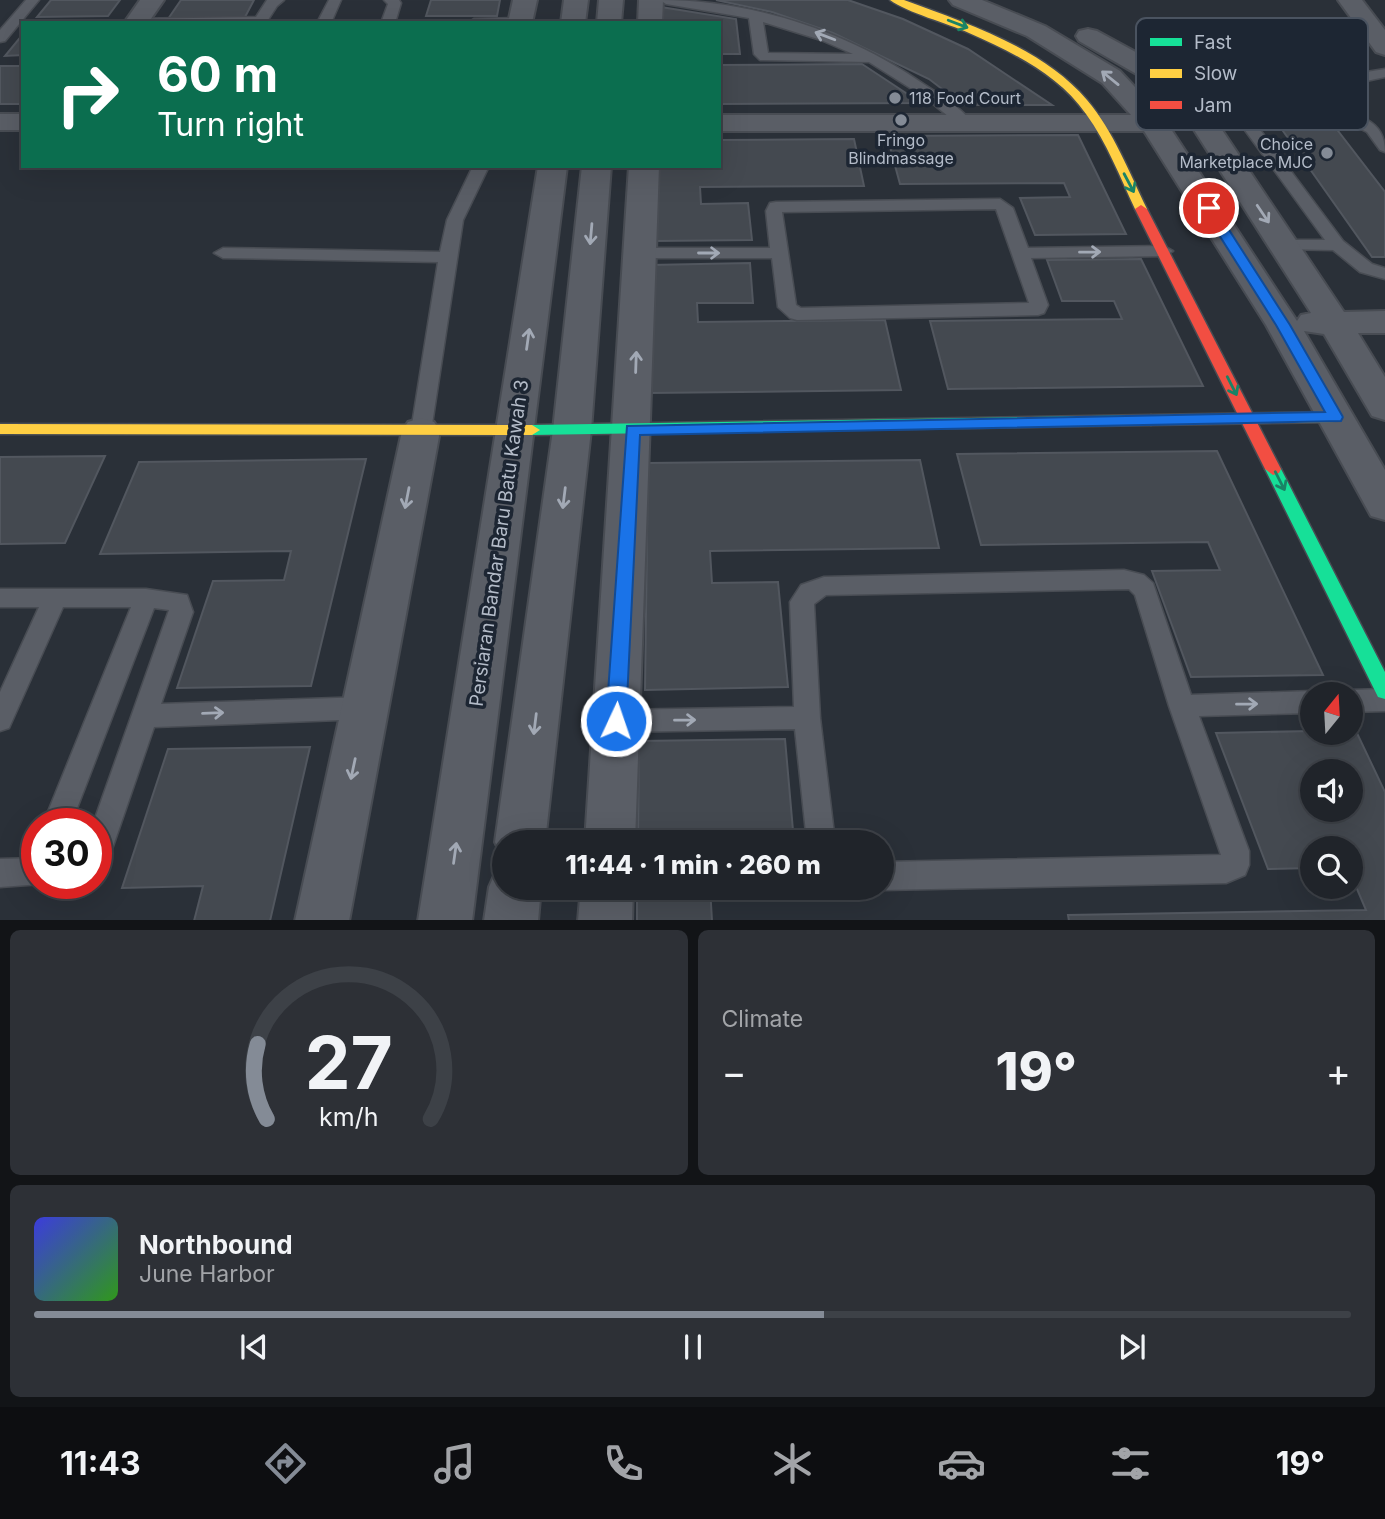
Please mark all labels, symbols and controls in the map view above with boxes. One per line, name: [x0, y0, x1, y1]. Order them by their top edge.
legend: [1136, 18, 1368, 130]
one-way arrow: [947, 19, 969, 32]
one-way arrow: [814, 28, 836, 41]
text: Fast: [1194, 31, 1232, 54]
text: 60 m: [157, 45, 278, 104]
icon: right: [42, 49, 133, 140]
text: Slow: [1194, 62, 1237, 85]
one-way arrow: [1101, 71, 1119, 86]
place label: 118 Food Court: [909, 88, 1021, 108]
marker: 118 Food Court: [887, 90, 903, 106]
text: Jam: [1194, 94, 1232, 117]
text: Turn right: [157, 105, 304, 144]
marker: Fringo Blindmassage: [893, 112, 909, 128]
place label: Fringo Blindmassage: [848, 130, 954, 168]
place label: Choice Marketplace MJC: [1179, 134, 1313, 172]
marker: Choice Marketplace MJC: [1319, 145, 1335, 161]
one-way arrow: [1122, 172, 1136, 193]
pin: [1179, 178, 1239, 238]
icon: arrive: [1190, 189, 1228, 227]
one-way arrow: [1256, 204, 1270, 223]
one-way arrow: [584, 222, 597, 245]
one-way arrow: [1078, 245, 1101, 259]
one-way arrow: [697, 246, 720, 260]
one-way arrow: [522, 328, 535, 351]
one-way arrow: [629, 351, 642, 374]
one-way arrow: [1226, 375, 1240, 396]
street label: Persiaran Bandar Baru Batu Kawah 3: [465, 378, 533, 708]
one-way arrow: [1273, 470, 1287, 491]
one-way arrow: [400, 486, 414, 509]
one-way arrow: [557, 486, 570, 509]
north arrow: [1300, 682, 1363, 746]
map controls: [1300, 682, 1363, 899]
position arrow: [579, 684, 653, 758]
one-way arrow: [1235, 697, 1258, 711]
one-way arrow: [202, 707, 225, 720]
one-way arrow: [529, 712, 542, 735]
one-way arrow: [673, 713, 696, 727]
one-way arrow: [346, 757, 360, 780]
button: sound: [1300, 759, 1363, 822]
speed limit sign: 30: [21, 808, 112, 899]
button: search: [1300, 836, 1363, 899]
one-way arrow: [449, 842, 462, 865]
text: 11:44 · 1 min · 260 m: [565, 849, 821, 880]
text: Climate: [722, 1005, 803, 1033]
text: 27: [305, 1018, 393, 1107]
text: 19°: [996, 1040, 1077, 1103]
text: −: [722, 1049, 747, 1095]
text: +: [1326, 1049, 1351, 1095]
text: km/h: [319, 1101, 378, 1131]
text: Northbound: [139, 1229, 293, 1260]
text: June Harbor: [139, 1260, 275, 1288]
icon: previous: [235, 1328, 273, 1366]
icon: pause: [674, 1328, 712, 1366]
icon: next: [1113, 1328, 1151, 1366]
icon: directions: [261, 1439, 310, 1488]
icon: music: [430, 1439, 479, 1488]
icon: phone: [599, 1439, 648, 1488]
icon: climate: [768, 1439, 817, 1488]
icon: car: [937, 1439, 986, 1488]
icon: filters: [1106, 1439, 1155, 1488]
text: 11:43: [60, 1444, 141, 1483]
text: 19°: [1276, 1444, 1325, 1483]

